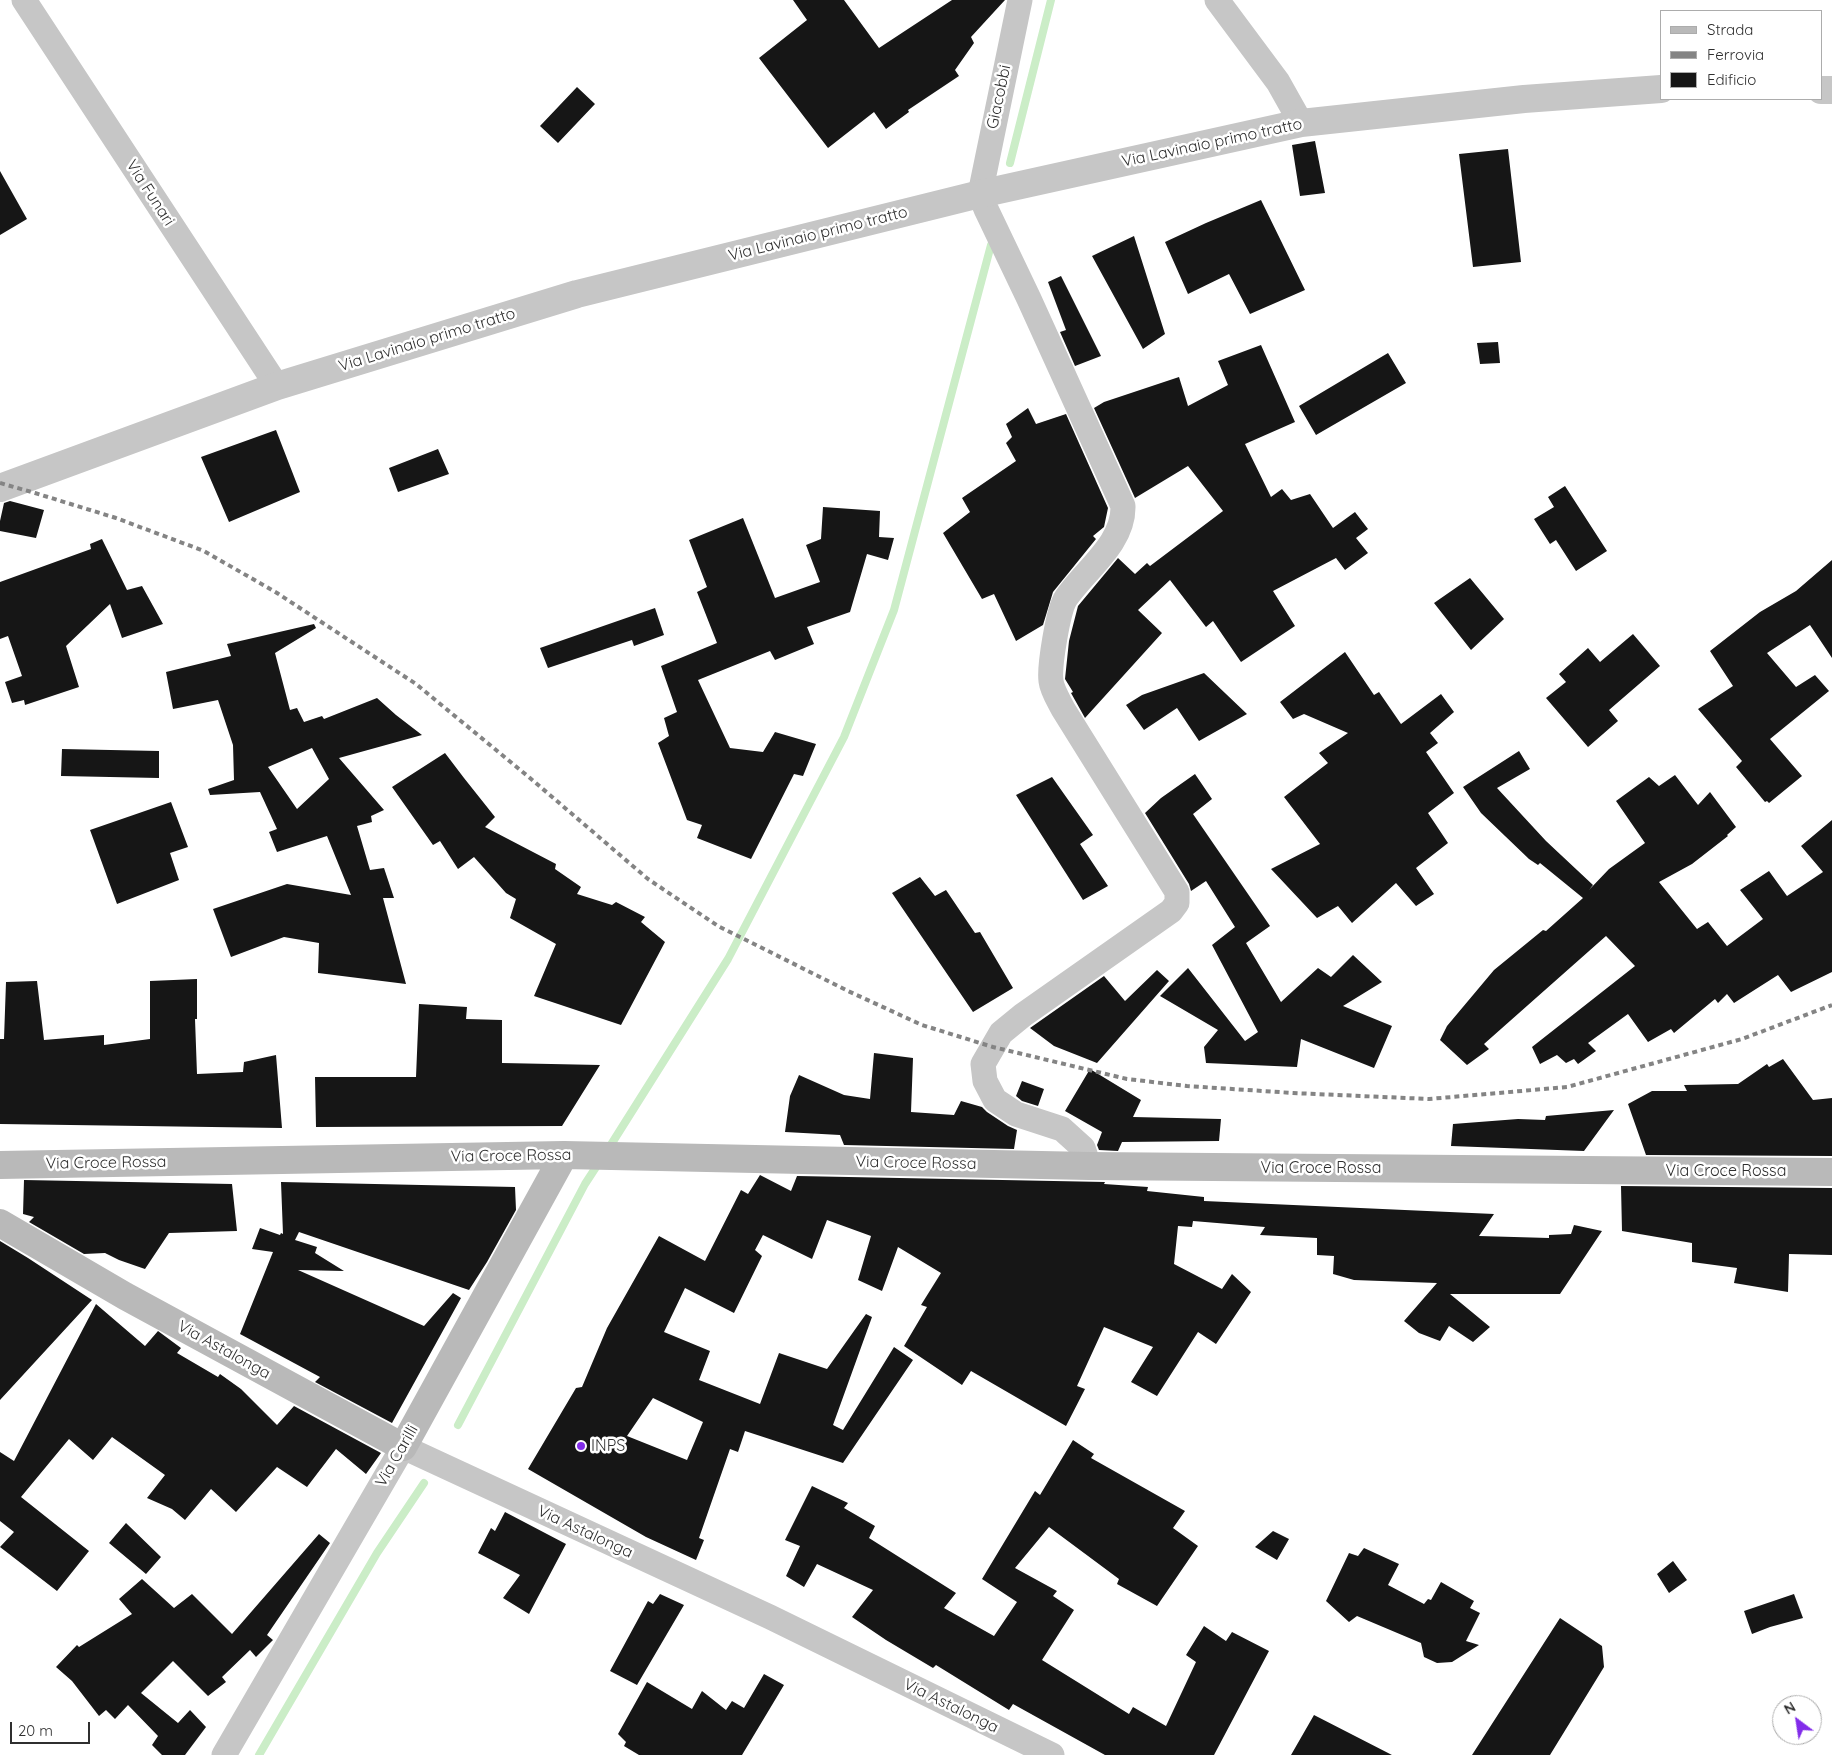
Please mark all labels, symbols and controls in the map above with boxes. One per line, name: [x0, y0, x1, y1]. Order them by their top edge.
legend: [1660, 10, 1822, 100]
text: Strada: [1707, 20, 1753, 39]
text: Ferrovia: [1707, 45, 1764, 64]
street label: Giacobbi: [983, 63, 1015, 131]
text: Edificio: [1707, 70, 1756, 89]
street label: Via Lavinaio primo tratto: [1120, 114, 1304, 172]
street label: Via Funari: [122, 156, 178, 230]
street label: Via Lavinaio primo tratto: [726, 202, 910, 266]
street label: Via Lavinaio primo tratto: [336, 304, 518, 376]
street label: Via Croce Rossa: [450, 1145, 572, 1167]
street label: Via Croce Rossa: [45, 1152, 167, 1174]
street label: Via Croce Rossa: [855, 1152, 977, 1174]
street label: Via Croce Rossa: [1261, 1158, 1381, 1178]
street label: Via Croce Rossa: [1666, 1161, 1786, 1181]
street label: Via Astalonga: [174, 1317, 274, 1383]
street label: Via Carilli: [372, 1421, 422, 1491]
place label: INPS: [591, 1436, 625, 1456]
marker: INPS: [575, 1440, 587, 1452]
street label: Via Astalonga: [534, 1502, 636, 1562]
street label: Via Astalonga: [900, 1675, 1002, 1737]
north arrow: [1772, 1695, 1822, 1745]
text: N: [1781, 1698, 1799, 1718]
scale bar: [12, 1712, 92, 1744]
text: 20 m: [18, 1721, 53, 1740]

